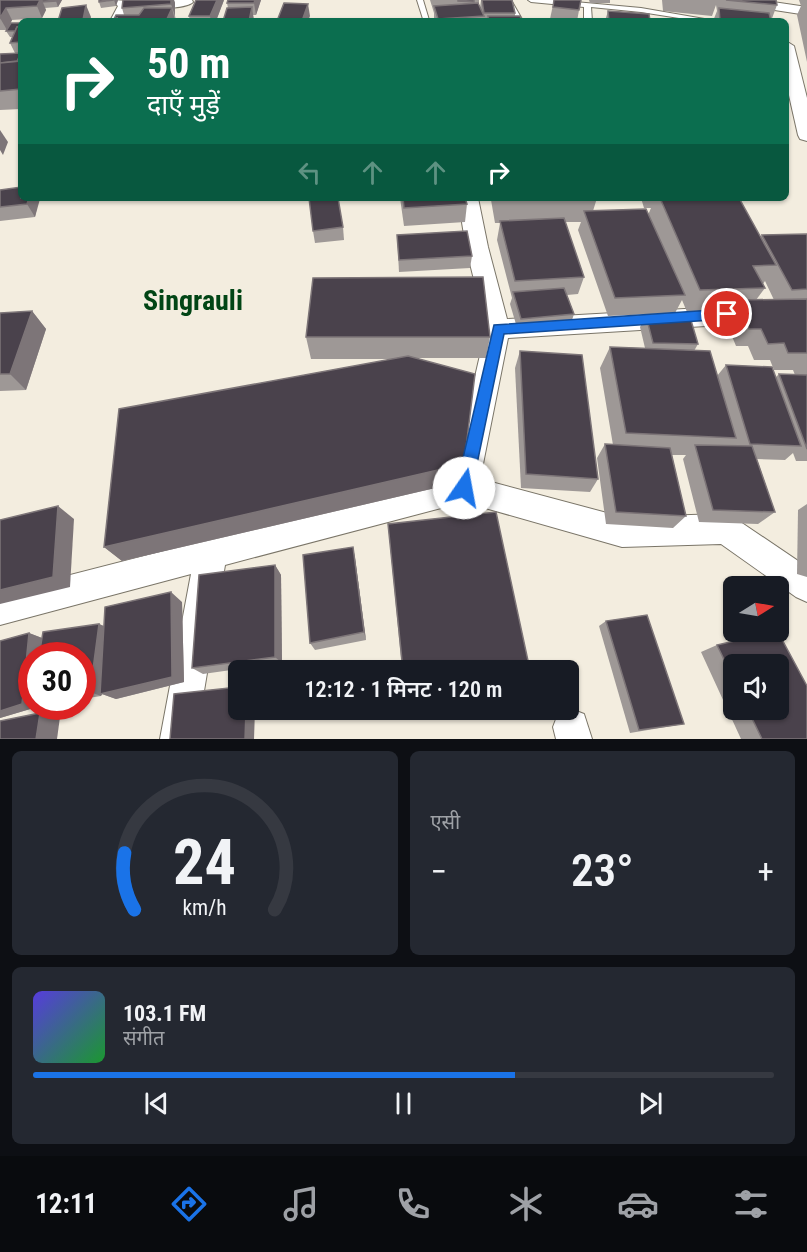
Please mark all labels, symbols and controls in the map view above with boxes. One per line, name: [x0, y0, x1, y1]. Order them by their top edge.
text: 50 m: [147, 39, 230, 88]
icon: right: [48, 42, 126, 120]
text: दाएँ मुड़ें: [147, 89, 220, 121]
icon: left: [293, 156, 326, 189]
icon: ahead: [356, 156, 389, 189]
icon: ahead: [419, 156, 452, 189]
icon: right: [482, 156, 515, 189]
district label: Singrauli: [143, 284, 243, 317]
pin: [701, 288, 752, 339]
icon: arrive: [710, 297, 743, 330]
position arrow: [432, 456, 496, 520]
north arrow: [723, 576, 789, 642]
map controls: [723, 576, 789, 720]
speed limit sign: 30: [18, 642, 96, 720]
button: sound: [723, 654, 789, 720]
text: 12:12 · 1 मिनट · 120 m: [305, 677, 502, 702]
text: एसी: [431, 810, 460, 834]
text: 24: [173, 826, 236, 899]
text: 23°: [571, 844, 634, 897]
text: −: [431, 852, 447, 891]
text: +: [758, 852, 774, 891]
text: km/h: [183, 895, 227, 920]
text: 103.1 FM: [123, 1001, 206, 1026]
text: संगीत: [123, 1026, 164, 1050]
icon: previous: [140, 1087, 173, 1120]
icon: pause: [387, 1087, 420, 1120]
icon: next: [634, 1087, 667, 1120]
icon: directions: [168, 1183, 210, 1225]
icon: music: [280, 1183, 322, 1225]
icon: phone: [392, 1183, 434, 1225]
icon: climate: [505, 1183, 547, 1225]
icon: car: [617, 1183, 659, 1225]
icon: filters: [730, 1183, 772, 1225]
text: 12:11: [35, 1188, 97, 1220]

